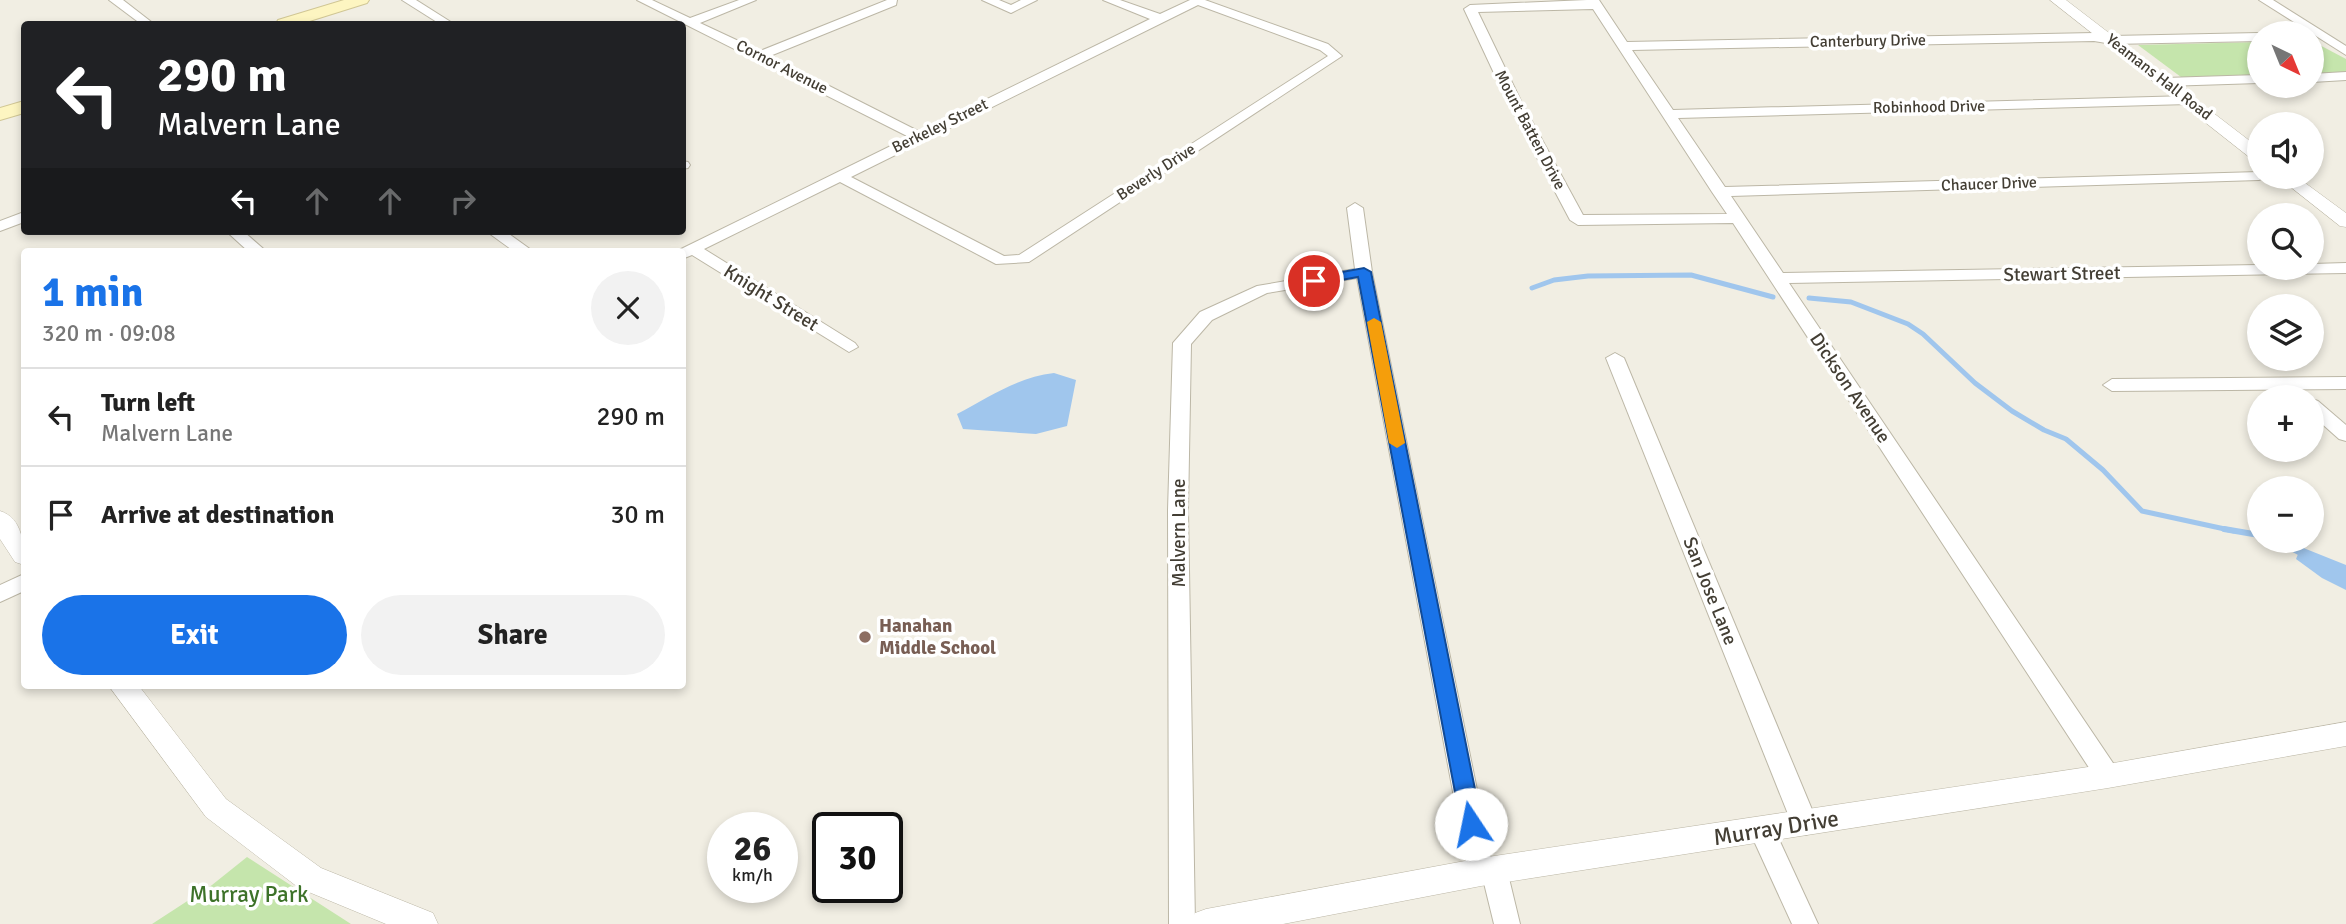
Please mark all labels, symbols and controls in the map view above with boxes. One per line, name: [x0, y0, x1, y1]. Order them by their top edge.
north arrow: [2247, 21, 2324, 98]
map controls: [2247, 21, 2324, 553]
street label: Yeamans Hall Road: [2102, 29, 2216, 125]
street label: Canterbury Drive: [1810, 30, 1926, 52]
street label: Cornor Avenue: [733, 35, 831, 99]
text: 290 m: [157, 45, 287, 105]
icon: left: [42, 49, 133, 140]
street label: Mount Batten Drive: [1490, 67, 1570, 193]
street label: Berkeley Street: [889, 94, 992, 158]
street label: Robinhood Drive: [1873, 96, 1985, 118]
text: Malvern Lane: [157, 105, 341, 144]
button: sound: [2247, 112, 2324, 189]
street label: Beverly Drive: [1113, 139, 1199, 205]
street label: Chaucer Drive: [1941, 172, 2037, 196]
icon: left: [225, 182, 263, 220]
icon: ahead: [298, 182, 336, 220]
icon: ahead: [371, 182, 409, 220]
icon: right: [444, 182, 482, 220]
button: search: [2247, 203, 2324, 280]
pin: [1284, 251, 1344, 311]
street label: Knight Street: [719, 259, 823, 337]
street label: Stewart Street: [2003, 261, 2121, 287]
icon: arrive: [1295, 262, 1333, 300]
text: 1 min: [42, 267, 143, 318]
button: close: [591, 271, 665, 345]
button: layers: [2247, 294, 2324, 371]
text: 320 m · 09:08: [42, 319, 176, 348]
street label: Dickson Avenue: [1804, 328, 1896, 448]
button: +: [2247, 385, 2324, 462]
text: Turn left: [101, 387, 195, 419]
icon: left: [42, 398, 80, 436]
text: 290 m: [596, 401, 665, 433]
text: Malvern Lane: [101, 419, 233, 448]
button: −: [2247, 476, 2324, 553]
street label: Malvern Lane: [1167, 478, 1191, 588]
icon: arrive: [42, 496, 80, 534]
text: Arrive at destination: [101, 499, 334, 531]
text: 30 m: [610, 499, 665, 531]
street label: San Jose Lane: [1677, 533, 1743, 649]
button: Exit: [42, 595, 347, 675]
button: Share: [361, 595, 665, 675]
place label: Hanahan Middle School: [879, 614, 996, 660]
marker: Hanahan Middle School: [857, 629, 873, 645]
position arrow: [1434, 787, 1508, 861]
street label: Murray Drive: [1711, 804, 1841, 852]
speed limit sign: 30: [812, 812, 903, 903]
text: 26: [734, 827, 771, 870]
text: km/h: [732, 864, 773, 886]
park label: Murray Park: [189, 880, 309, 909]

